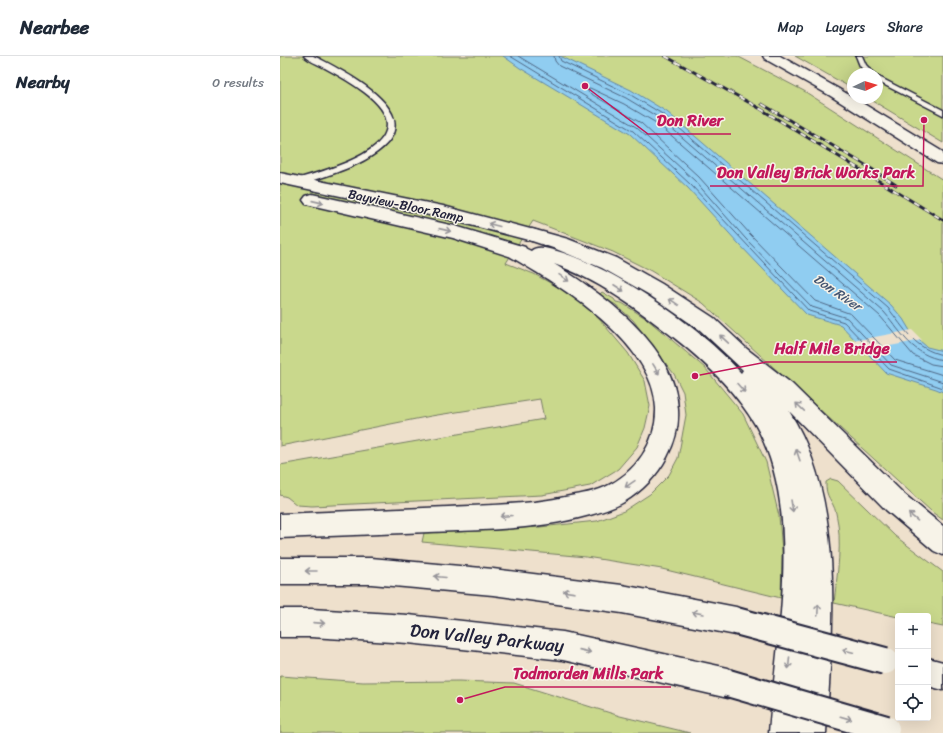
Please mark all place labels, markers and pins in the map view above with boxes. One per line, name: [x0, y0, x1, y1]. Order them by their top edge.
callout: Don River: [648, 106, 731, 134]
callout: Don Valley Brick Works Park: [710, 158, 923, 186]
callout: Half Mile Bridge: [766, 334, 897, 362]
callout: Todmorden Mills Park: [505, 659, 671, 687]

